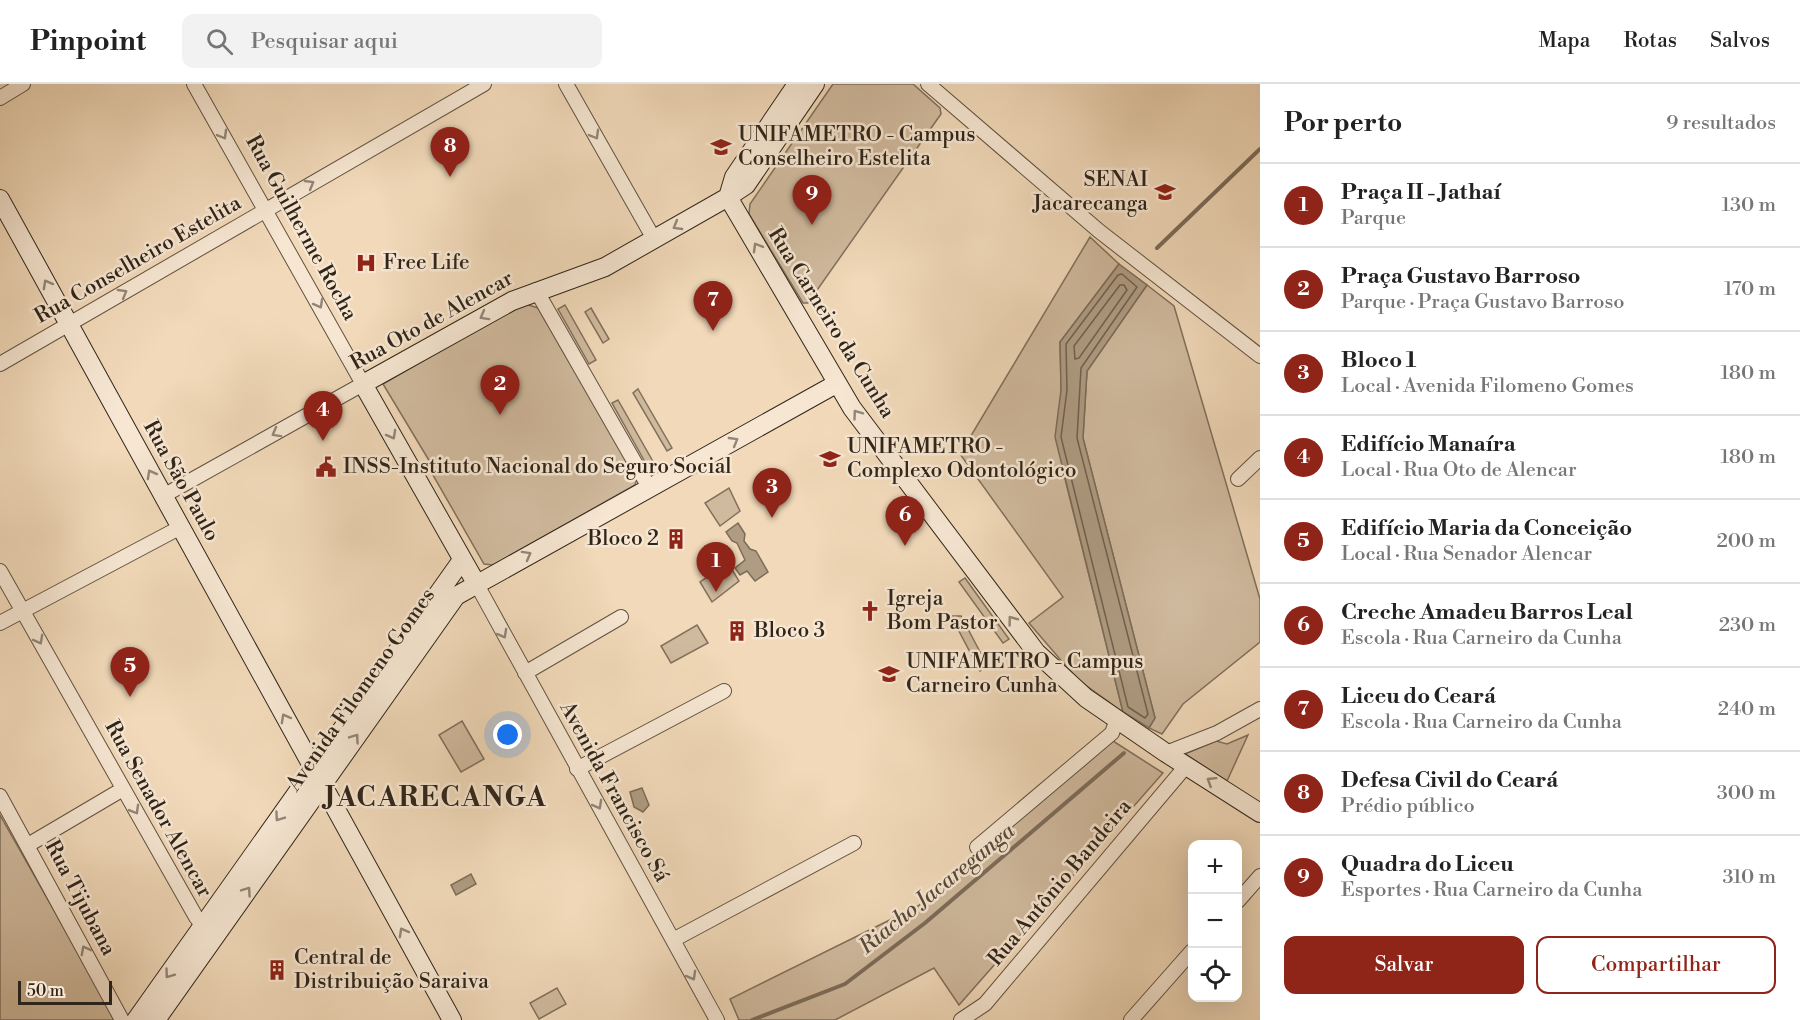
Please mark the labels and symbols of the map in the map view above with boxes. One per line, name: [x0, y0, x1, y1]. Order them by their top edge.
place label: UNIFAMETRO - Campus Conselheiro Estelita: [738, 122, 976, 172]
pin: 8: [430, 128, 470, 177]
one-way arrow: [215, 129, 227, 139]
one-way arrow: [587, 129, 599, 139]
street label: Rua Guilherme Rocha: [239, 131, 363, 325]
school or university icon: UNIFAMETRO - Campus Conselheiro Estelita: [709, 135, 733, 159]
place label: SENAI Jacarecanga: [1031, 167, 1148, 217]
pin: 9: [792, 176, 832, 225]
one-way arrow: [304, 180, 314, 191]
school or university icon: SENAI Jacarecanga: [1153, 180, 1177, 204]
street label: Rua Conselheiro Estelita: [30, 190, 246, 330]
one-way arrow: [673, 219, 684, 230]
street label: Rua Carneiro da Cunha: [762, 223, 900, 423]
one-way arrow: [753, 242, 764, 253]
place label: Free Life: [383, 250, 470, 276]
hospital icon: Free Life: [354, 251, 378, 275]
street label: Rua Oto de Alencar: [346, 265, 518, 377]
one-way arrow: [43, 280, 54, 290]
pin: 7: [694, 282, 732, 331]
one-way arrow: [117, 288, 127, 300]
one-way arrow: [312, 298, 323, 309]
one-way arrow: [480, 309, 491, 320]
pin: 2: [480, 366, 520, 415]
pin: 4: [304, 392, 342, 441]
one-way arrow: [853, 409, 864, 420]
street label: Rua São Paulo: [137, 416, 225, 546]
one-way arrow: [271, 426, 282, 438]
one-way arrow: [385, 429, 396, 439]
place label: UNIFAMETRO - Complexo Odontológico: [847, 434, 1077, 484]
one-way arrow: [728, 436, 739, 448]
school or university icon: UNIFAMETRO - Complexo Odontológico: [818, 447, 842, 471]
place label: INSS-Instituto Nacional do Seguro Social: [343, 454, 732, 480]
public building icon: INSS-Instituto Nacional do Seguro Social: [314, 455, 338, 479]
pin: 3: [752, 468, 792, 518]
one-way arrow: [147, 469, 158, 480]
pin: 6: [886, 496, 924, 546]
place label: Bloco 2: [587, 526, 659, 552]
building icon: Bloco 2: [664, 527, 688, 551]
pin: 1: [696, 542, 736, 592]
one-way arrow: [521, 551, 531, 562]
street label: Avenida Filomeno Gomes: [280, 583, 441, 797]
place label: Igreja Bom Pastor: [886, 586, 998, 636]
church icon: Igreja Bom Pastor: [858, 599, 882, 623]
one-way arrow: [1008, 616, 1019, 627]
place label: Bloco 3: [753, 618, 825, 644]
building icon: Bloco 3: [725, 619, 749, 643]
one-way arrow: [496, 628, 508, 638]
one-way arrow: [32, 634, 43, 644]
pin: 5: [110, 648, 150, 697]
place label: UNIFAMETRO - Campus Carneiro Cunha: [906, 649, 1144, 699]
school or university icon: UNIFAMETRO - Campus Carneiro Cunha: [877, 662, 901, 686]
street label: Avenida Francisco Sá: [553, 696, 675, 887]
one-way arrow: [281, 714, 292, 724]
street label: Rua Senador Alencar: [99, 716, 217, 902]
your location: [493, 720, 522, 749]
one-way arrow: [348, 733, 359, 744]
one-way arrow: [1206, 778, 1217, 789]
district label: JACARECANGA: [321, 781, 547, 815]
street label: Rua Antônio Bandeira: [983, 794, 1138, 972]
one-way arrow: [590, 799, 602, 809]
one-way arrow: [128, 804, 139, 814]
one-way arrow: [276, 811, 287, 822]
water label: Riacho Jacareganga: [853, 817, 1021, 961]
street label: Rua Tijubana: [39, 836, 122, 961]
one-way arrow: [240, 886, 251, 897]
one-way arrow: [399, 928, 410, 938]
place label: Central de Distribuição Saraiva: [294, 945, 489, 995]
one-way arrow: [81, 946, 92, 956]
building icon: Central de Distribuição Saraiva: [265, 958, 289, 982]
one-way arrow: [165, 967, 176, 978]
one-way arrow: [685, 969, 696, 980]
scale bar: [18, 978, 112, 1006]

